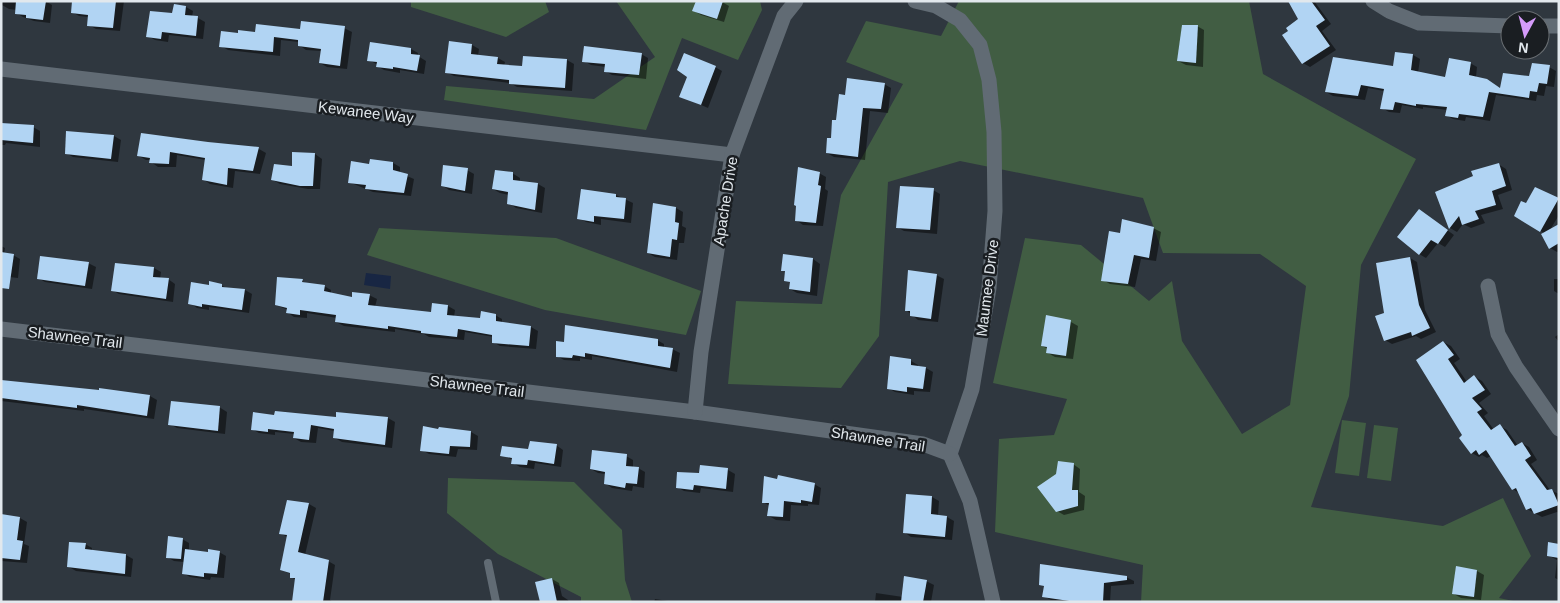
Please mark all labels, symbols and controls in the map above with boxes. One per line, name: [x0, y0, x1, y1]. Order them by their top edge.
north arrow: [1500, 10, 1550, 60]
text: N: [1517, 39, 1529, 56]
street label: Kewanee Way: [317, 98, 415, 126]
street label: Apache Drive: [710, 155, 740, 247]
street label: Maumee Drive: [973, 239, 1001, 337]
street label: Shawnee Trail: [27, 323, 123, 351]
street label: Shawnee Trail: [429, 372, 525, 400]
street label: Shawnee Trail: [830, 423, 926, 455]

